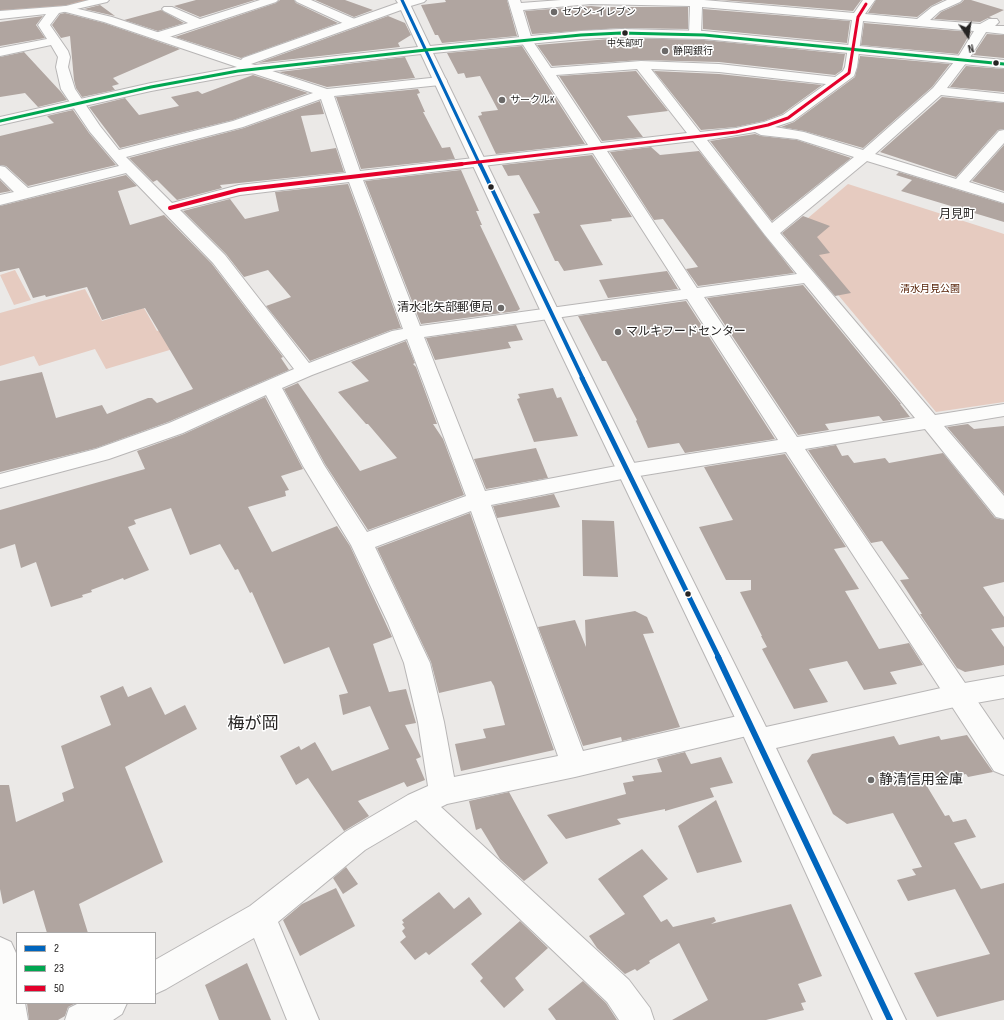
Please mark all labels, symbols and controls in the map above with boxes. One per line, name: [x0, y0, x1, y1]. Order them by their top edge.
place label: セブン-イレブン: [562, 6, 636, 18]
marker: セブン-イレブン: [549, 7, 559, 17]
north arrow: [948, 16, 988, 56]
marker: 中矢部町: [620, 28, 630, 38]
place label: 中矢部町: [607, 39, 643, 49]
text: N: [966, 41, 975, 55]
place label: 静岡銀行: [673, 45, 713, 57]
marker: 静岡銀行: [660, 46, 670, 56]
unlabelled marker: [991, 58, 1001, 68]
place label: サークルK: [510, 94, 555, 106]
marker: サークルK: [497, 95, 507, 105]
unlabelled marker: [486, 182, 496, 192]
district label: 月見町: [939, 208, 975, 222]
park label: 清水月見公園: [900, 283, 960, 295]
place label: 清水北矢部郵便局: [397, 301, 493, 315]
marker: 清水北矢部郵便局: [496, 303, 506, 313]
place label: マルキフードセンター: [626, 325, 746, 339]
marker: マルキフードセンター: [613, 327, 623, 337]
unlabelled marker: [683, 589, 693, 599]
district label: 梅が岡: [228, 715, 278, 735]
place label: 静清信用金庫: [879, 772, 963, 788]
marker: 静清信用金庫: [866, 775, 876, 785]
legend: [16, 932, 156, 1004]
text: 2: [54, 941, 59, 956]
text: 23: [54, 961, 64, 976]
text: 50: [54, 981, 64, 996]

